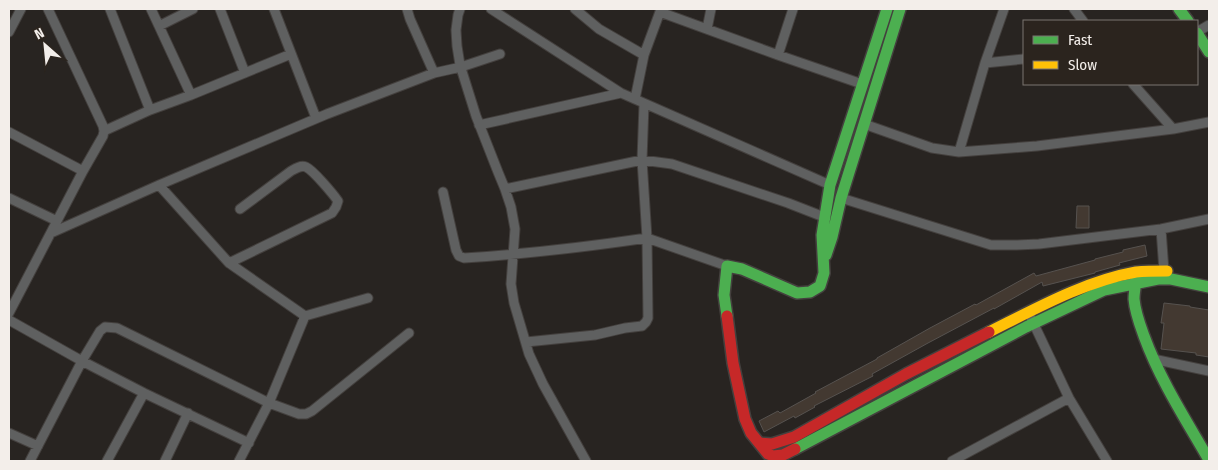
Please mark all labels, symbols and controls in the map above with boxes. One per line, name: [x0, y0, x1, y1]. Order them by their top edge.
north arrow: [20, 20, 70, 70]
legend: [1023, 20, 1198, 85]
text: N: [32, 24, 47, 43]
text: Fast: [1068, 31, 1092, 49]
text: Slow: [1068, 56, 1097, 74]

